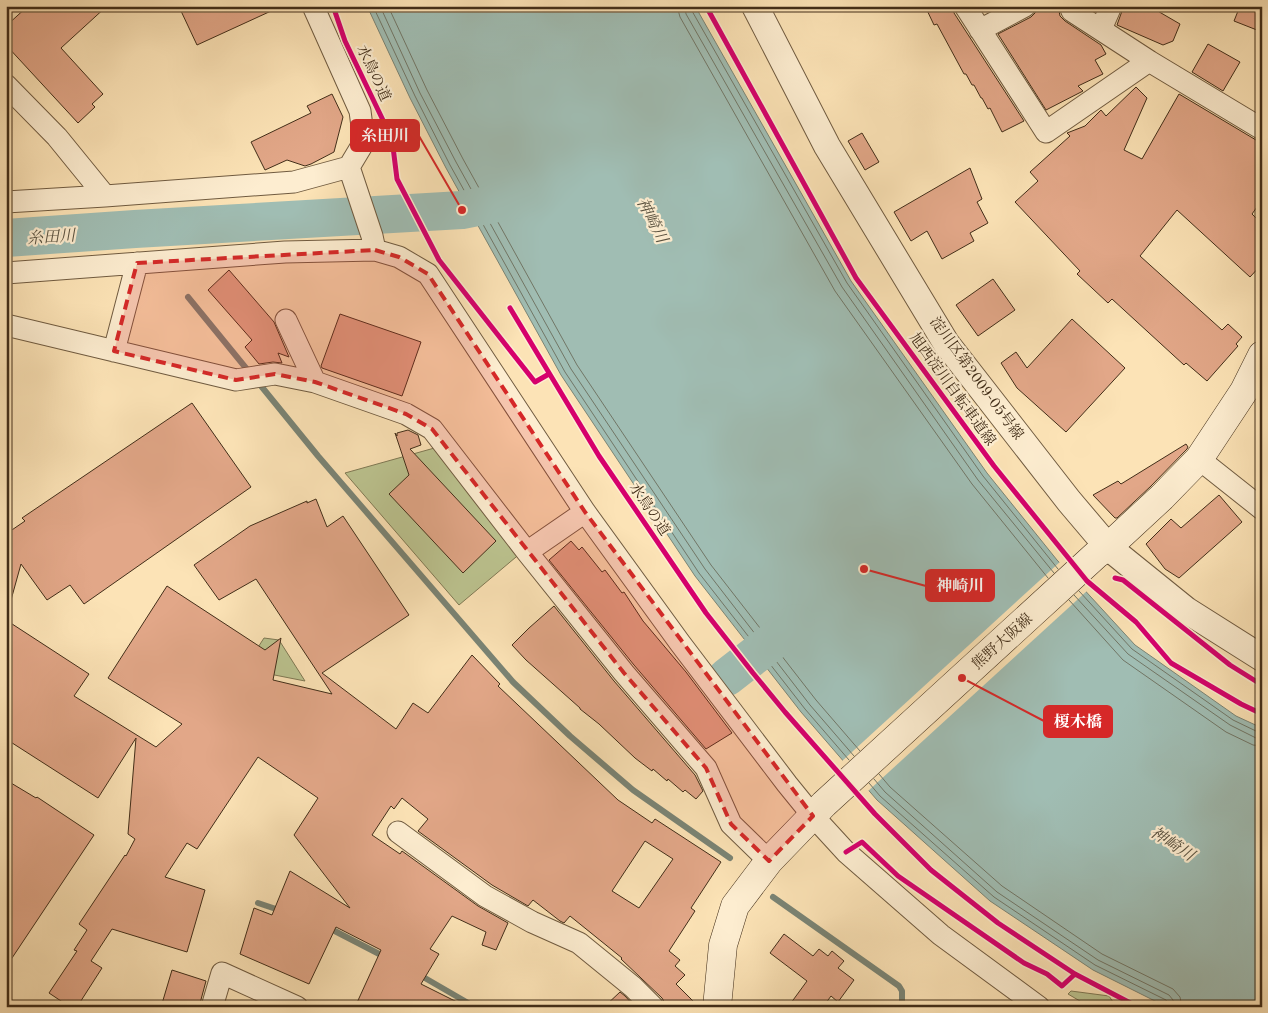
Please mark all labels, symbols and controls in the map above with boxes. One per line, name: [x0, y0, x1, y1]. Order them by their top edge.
street label: 水鳥の道: [353, 42, 394, 104]
callout: 糸田川: [351, 120, 419, 151]
text: 糸田川: [361, 127, 409, 145]
water label: 神崎川: [633, 195, 672, 248]
water label: 糸田川: [26, 226, 78, 248]
street label: 淀川区第2009-05号線: [926, 314, 1027, 443]
street label: 旭西淀川自転車道線: [906, 330, 999, 449]
street label: 水鳥の道: [626, 480, 673, 539]
callout: 神崎川: [926, 570, 994, 601]
text: 神崎川: [936, 577, 984, 595]
street label: 熊野大阪線: [969, 610, 1036, 673]
callout: 榎木橋: [1044, 706, 1112, 737]
text: 榎木橋: [1053, 713, 1102, 731]
water label: 神崎川: [1147, 823, 1199, 866]

